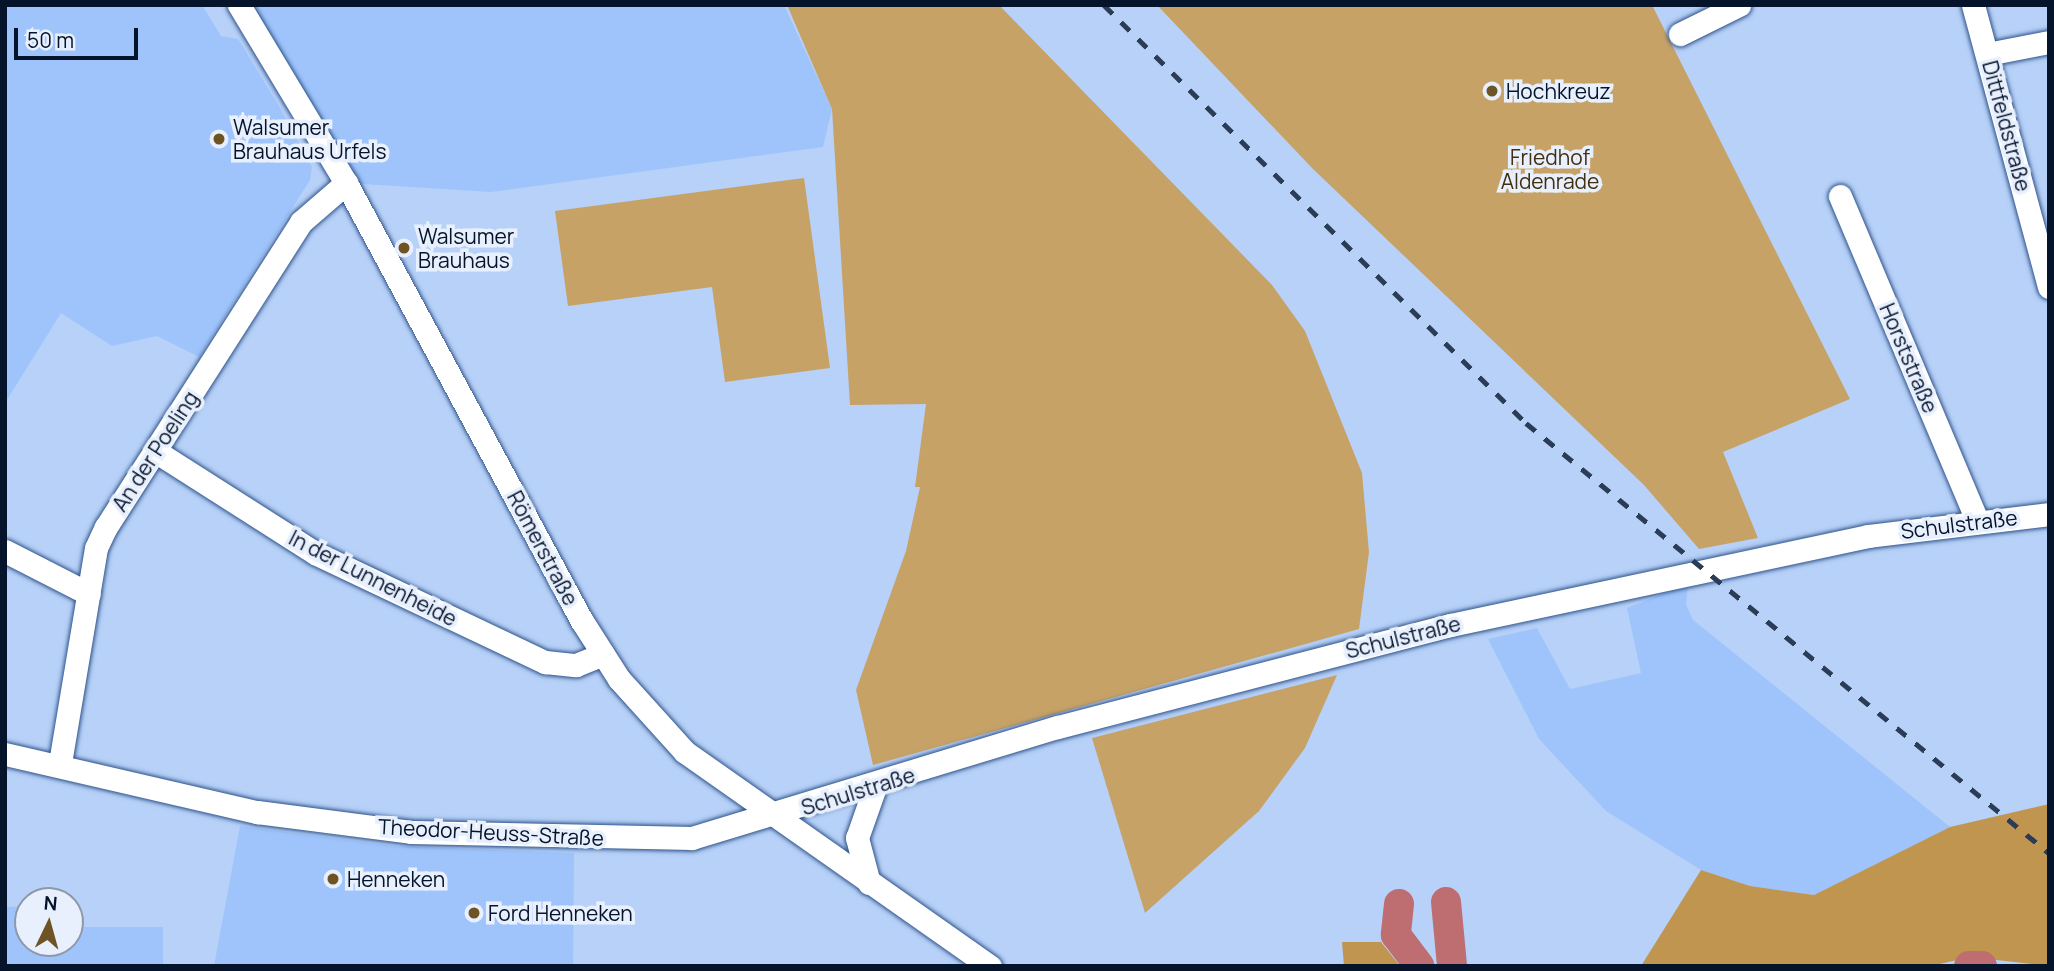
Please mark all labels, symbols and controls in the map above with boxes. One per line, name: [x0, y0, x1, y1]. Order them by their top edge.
scale bar: [18, 14, 142, 58]
text: 50 m: [27, 26, 74, 54]
street label: Dittfeldstraße: [1977, 58, 2037, 194]
place label: Hochkreuz: [1506, 78, 1611, 104]
marker: Hochkreuz: [1484, 83, 1500, 99]
place label: Walsumer Brauhaus Urfels: [233, 114, 387, 164]
marker: Walsumer Brauhaus Urfels: [211, 131, 227, 147]
park label: Friedhof Aldenrade: [1501, 144, 1599, 194]
place label: Walsumer Brauhaus: [418, 223, 514, 273]
marker: Walsumer Brauhaus: [396, 240, 412, 256]
street label: Horststraße: [1875, 299, 1943, 417]
street label: An der Poeling: [107, 386, 203, 516]
street label: Römerstraße: [502, 486, 584, 610]
street label: Schulstraße: [1899, 504, 2019, 544]
street label: In der Lunnenheide: [285, 525, 461, 631]
street label: Schulstraße: [1343, 611, 1463, 663]
street label: Schulstraße: [798, 762, 918, 820]
street label: Theodor-Heuss-Straße: [378, 814, 604, 850]
place label: Henneken: [347, 866, 445, 892]
marker: Henneken: [325, 871, 341, 887]
north arrow: [14, 887, 84, 957]
text: N: [43, 890, 59, 917]
place label: Ford Henneken: [488, 900, 633, 926]
marker: Ford Henneken: [466, 905, 482, 921]

